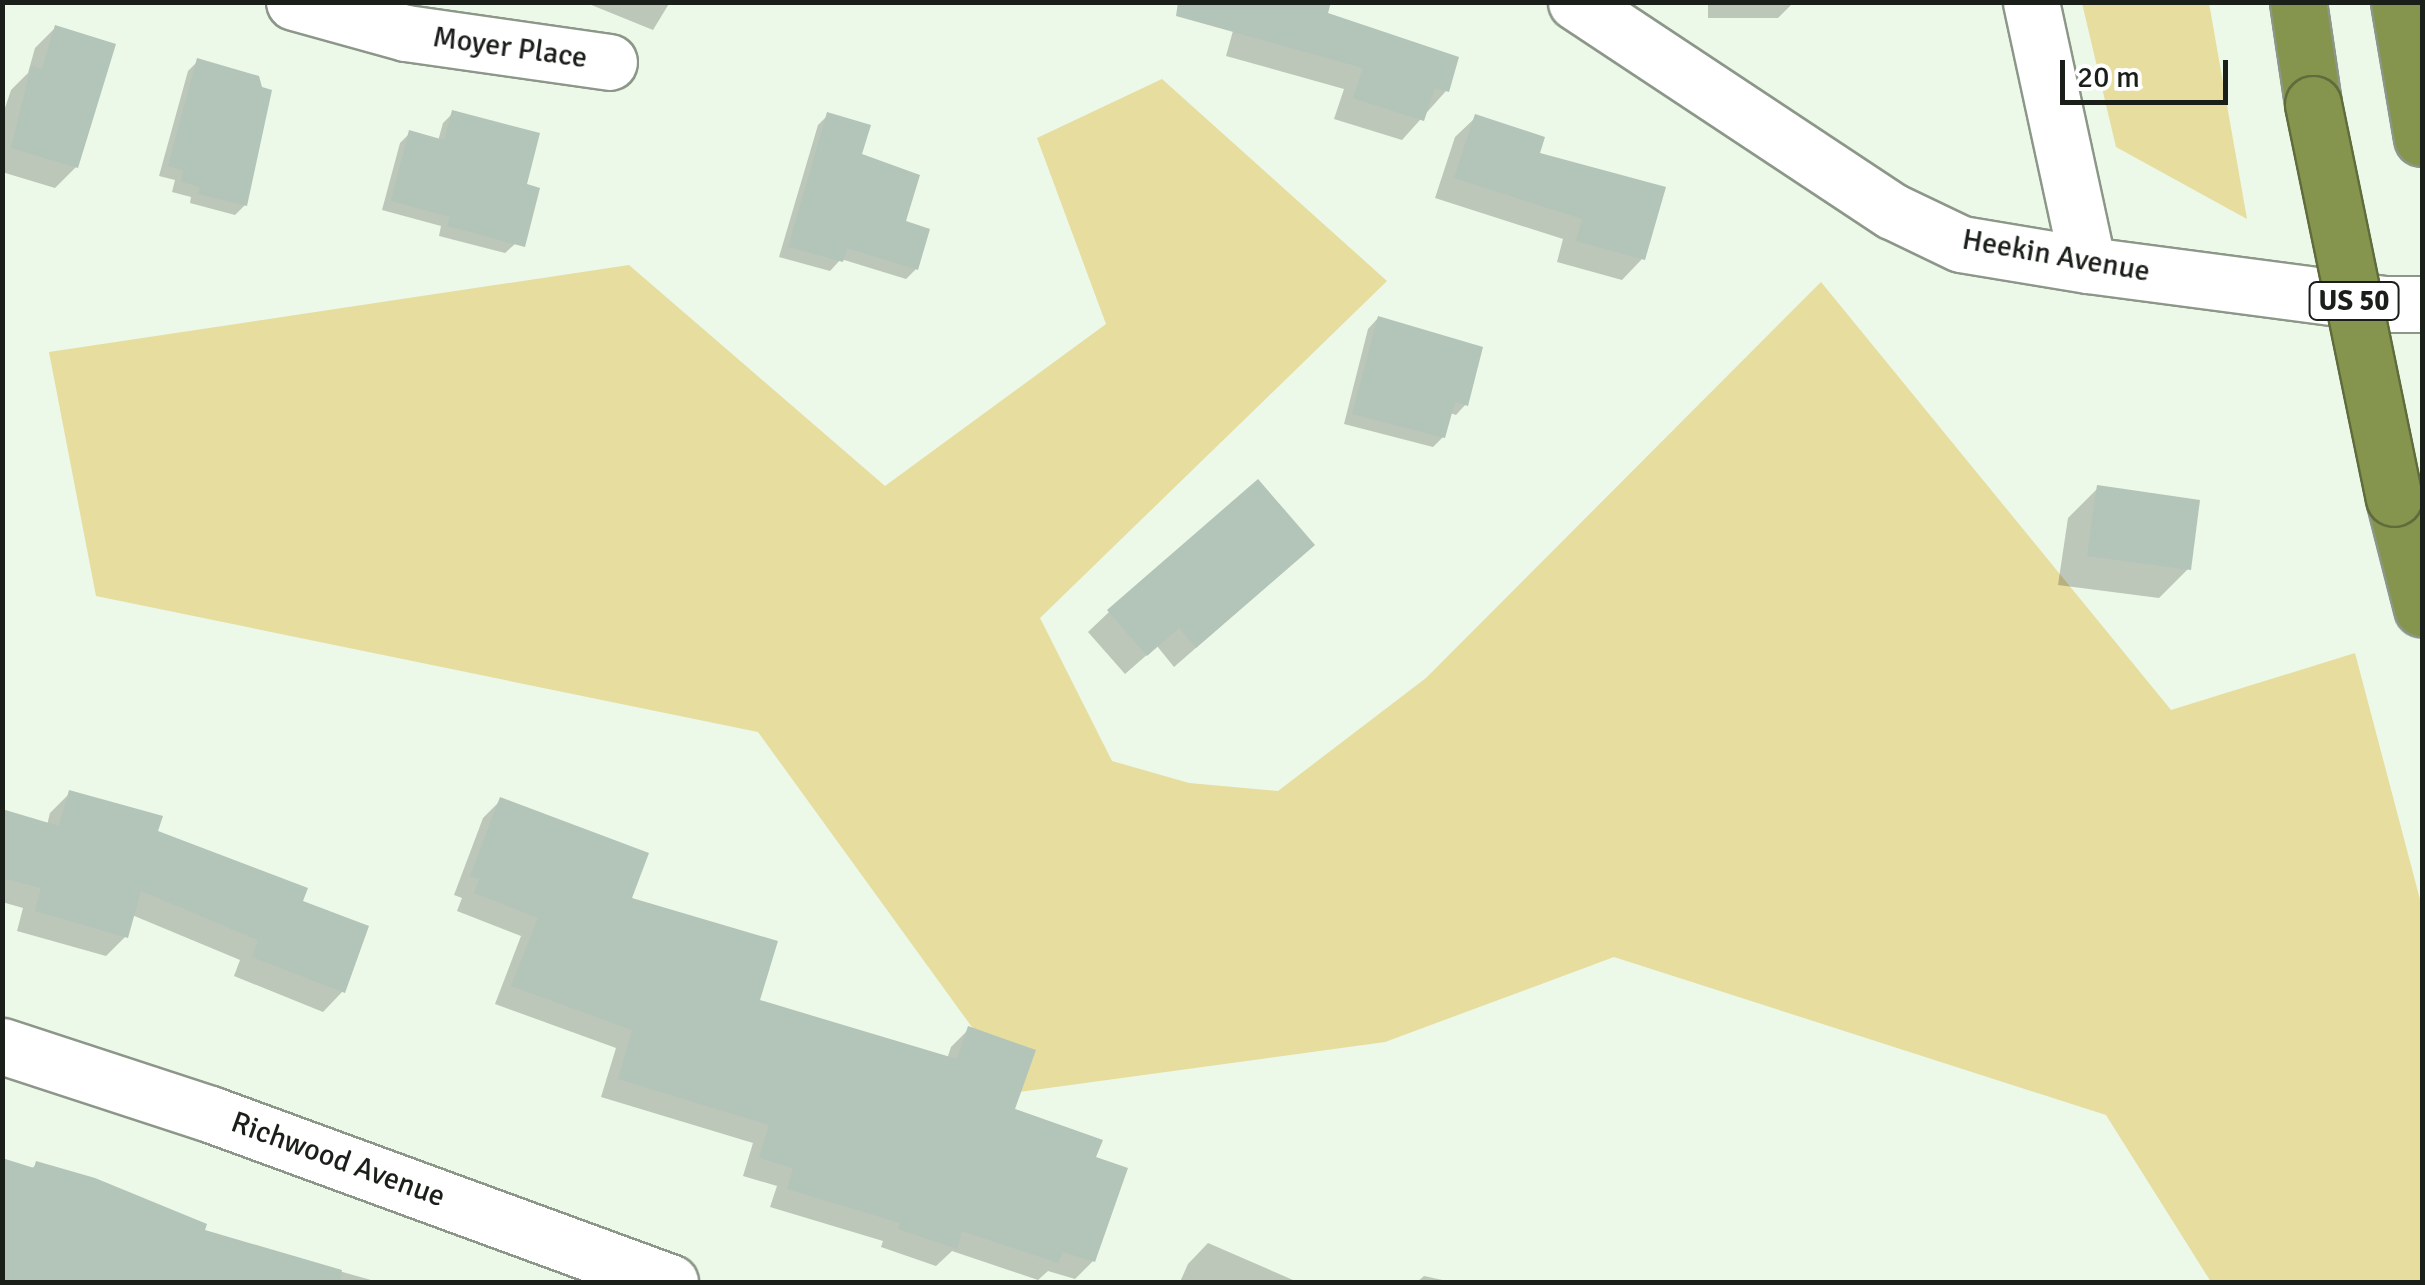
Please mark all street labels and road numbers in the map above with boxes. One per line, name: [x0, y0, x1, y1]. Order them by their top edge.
street label: Moyer Place: [430, 19, 590, 77]
street label: Heekin Avenue: [1959, 222, 2153, 290]
road number: US 50: [2306, 278, 2402, 324]
street label: Richwood Avenue: [226, 1105, 450, 1215]

